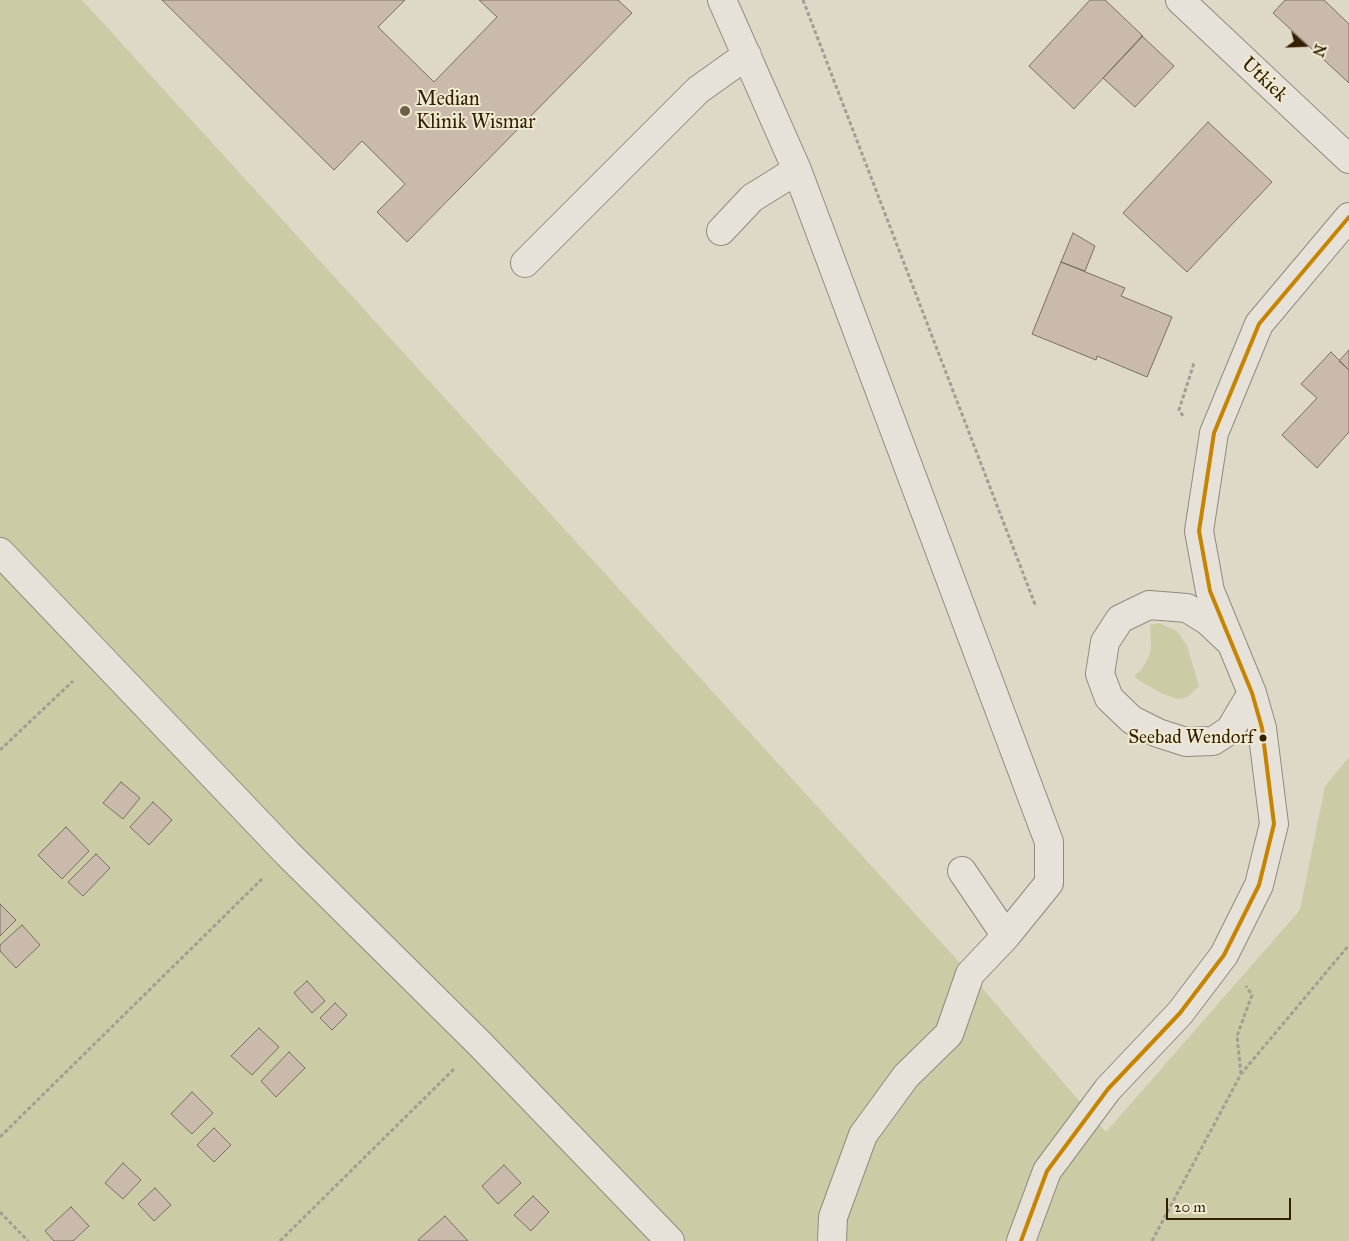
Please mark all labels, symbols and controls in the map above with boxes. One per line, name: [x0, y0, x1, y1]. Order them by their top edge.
north arrow: [1279, 20, 1329, 70]
text: N: [1309, 42, 1329, 59]
street label: Utkiek: [1236, 53, 1292, 107]
place label: Median Klinik Wismar: [416, 88, 536, 135]
marker: Median Klinik Wismar: [398, 104, 412, 118]
place label: Seebad Wendorf: [1128, 727, 1254, 749]
marker: Seebad Wendorf: [1258, 733, 1268, 743]
scale bar: [1169, 1188, 1294, 1220]
text: 20 m: [1174, 1198, 1206, 1216]

